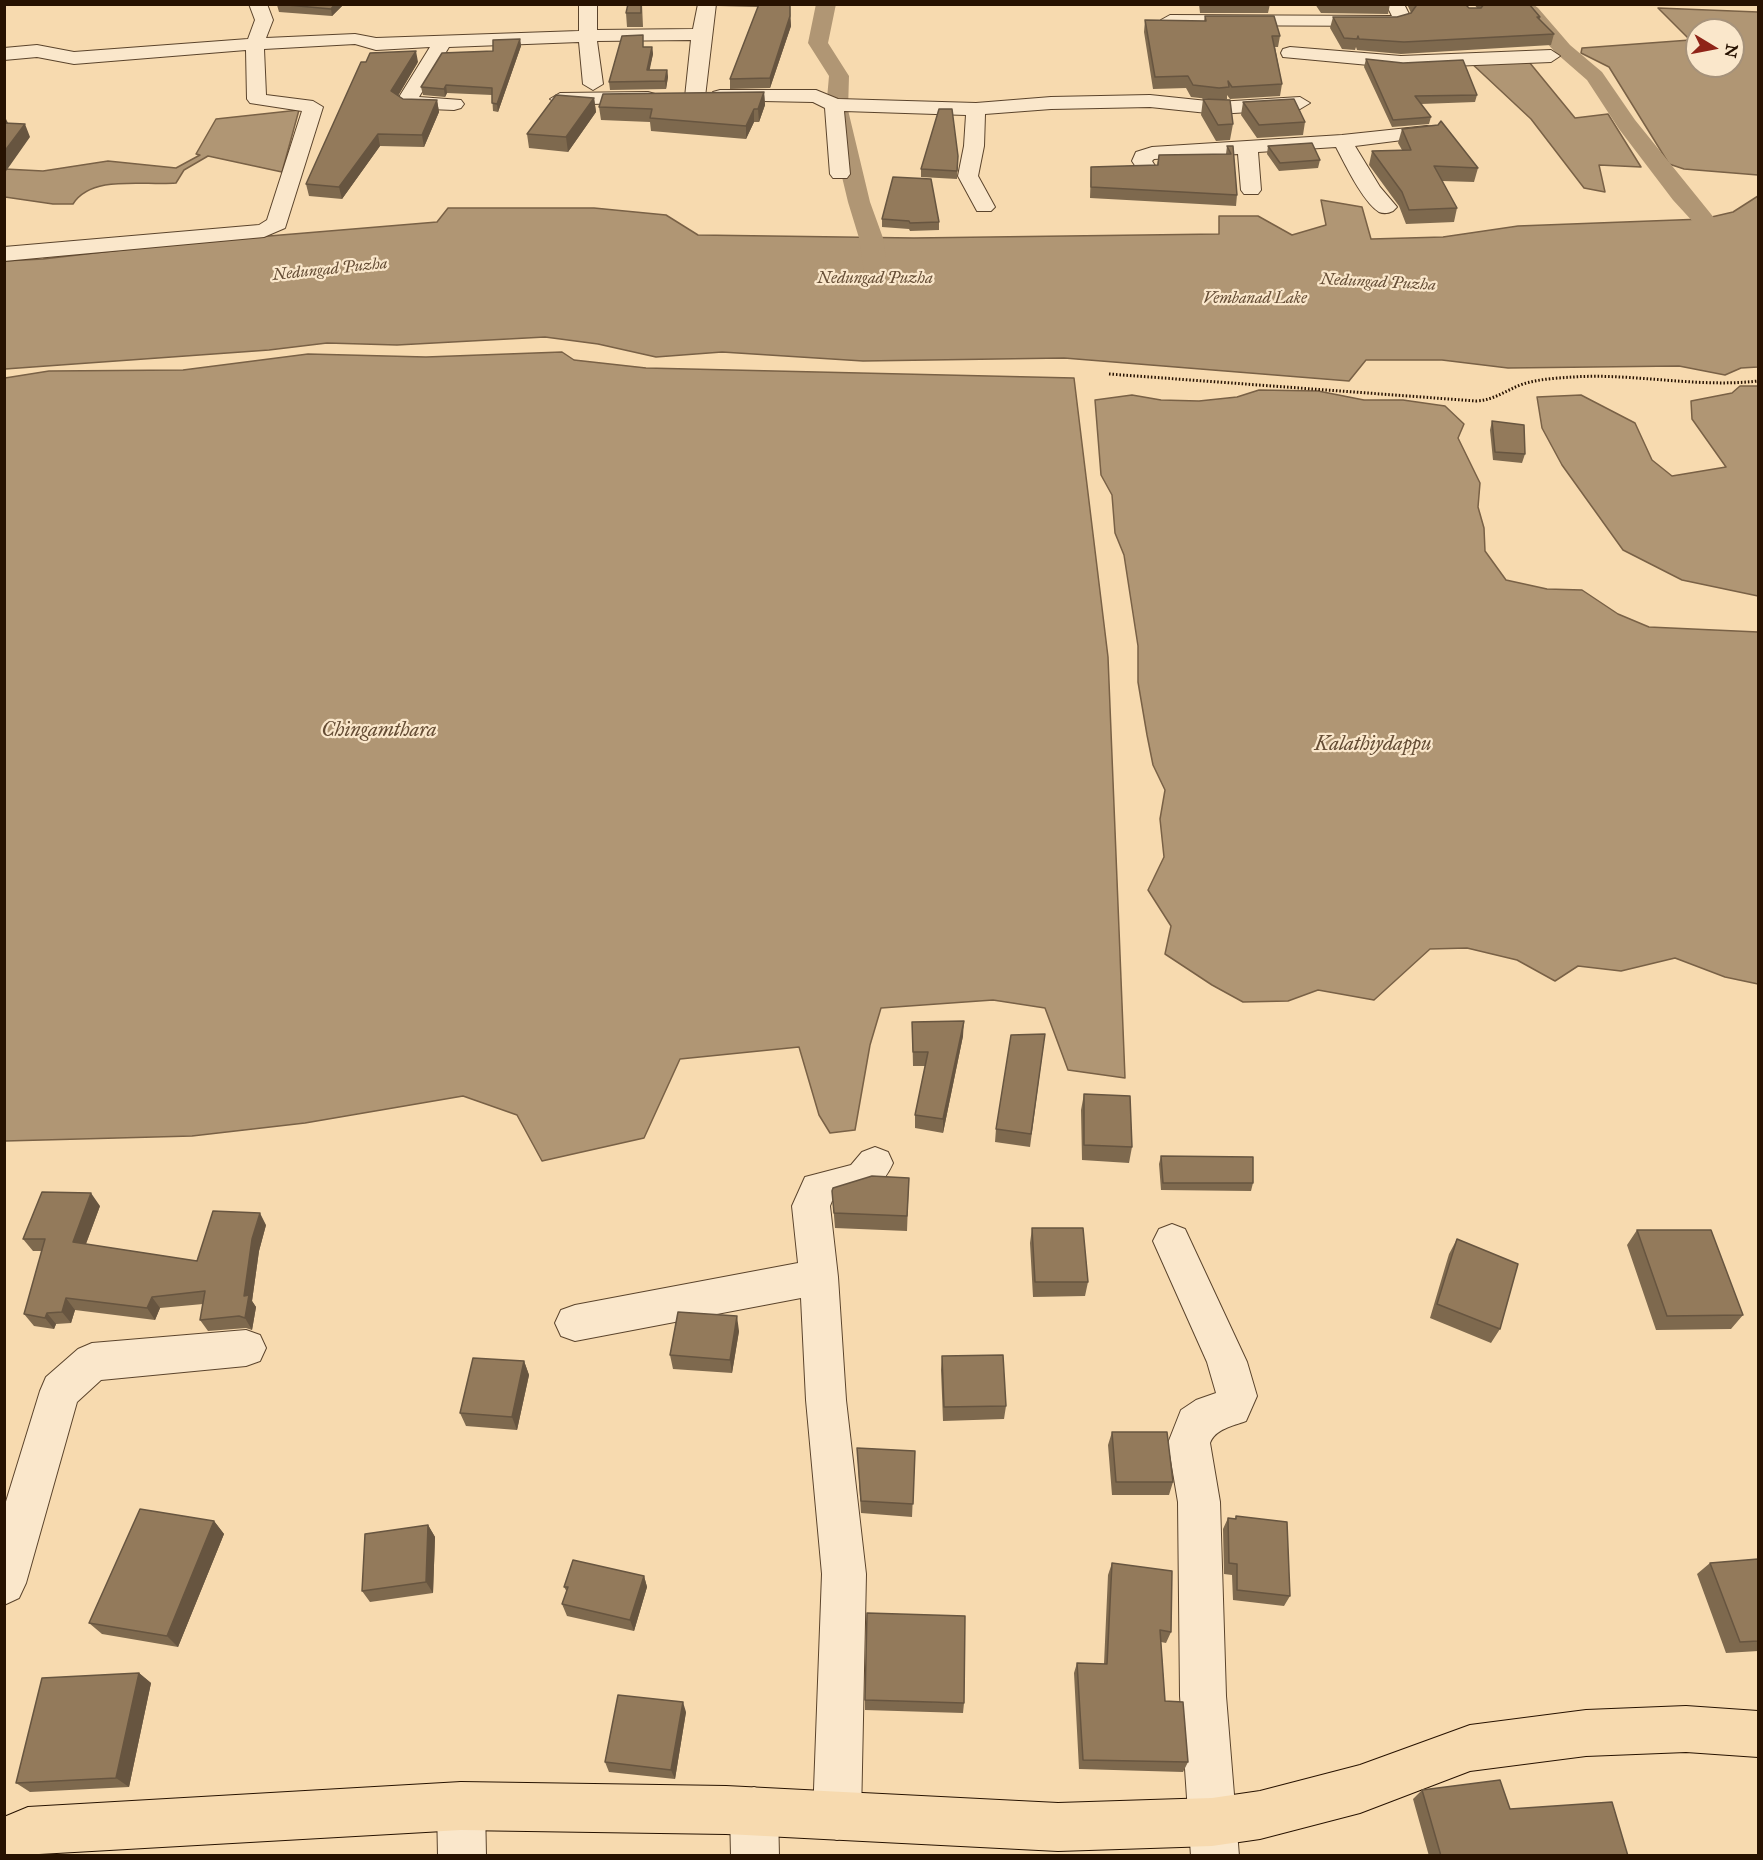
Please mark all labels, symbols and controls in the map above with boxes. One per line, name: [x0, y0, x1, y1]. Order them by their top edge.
north arrow: [1685, 18, 1745, 78]
text: N: [1721, 43, 1742, 59]
water label: Nedungad Puzha: [272, 254, 388, 286]
water label: Nedungad Puzha: [817, 269, 933, 289]
water label: Nedungad Puzha: [1320, 270, 1436, 296]
water label: Vembanad Lake: [1203, 289, 1307, 309]
water label: Chingamthara: [321, 719, 437, 743]
water label: Kalathiydappu: [1315, 733, 1431, 757]

